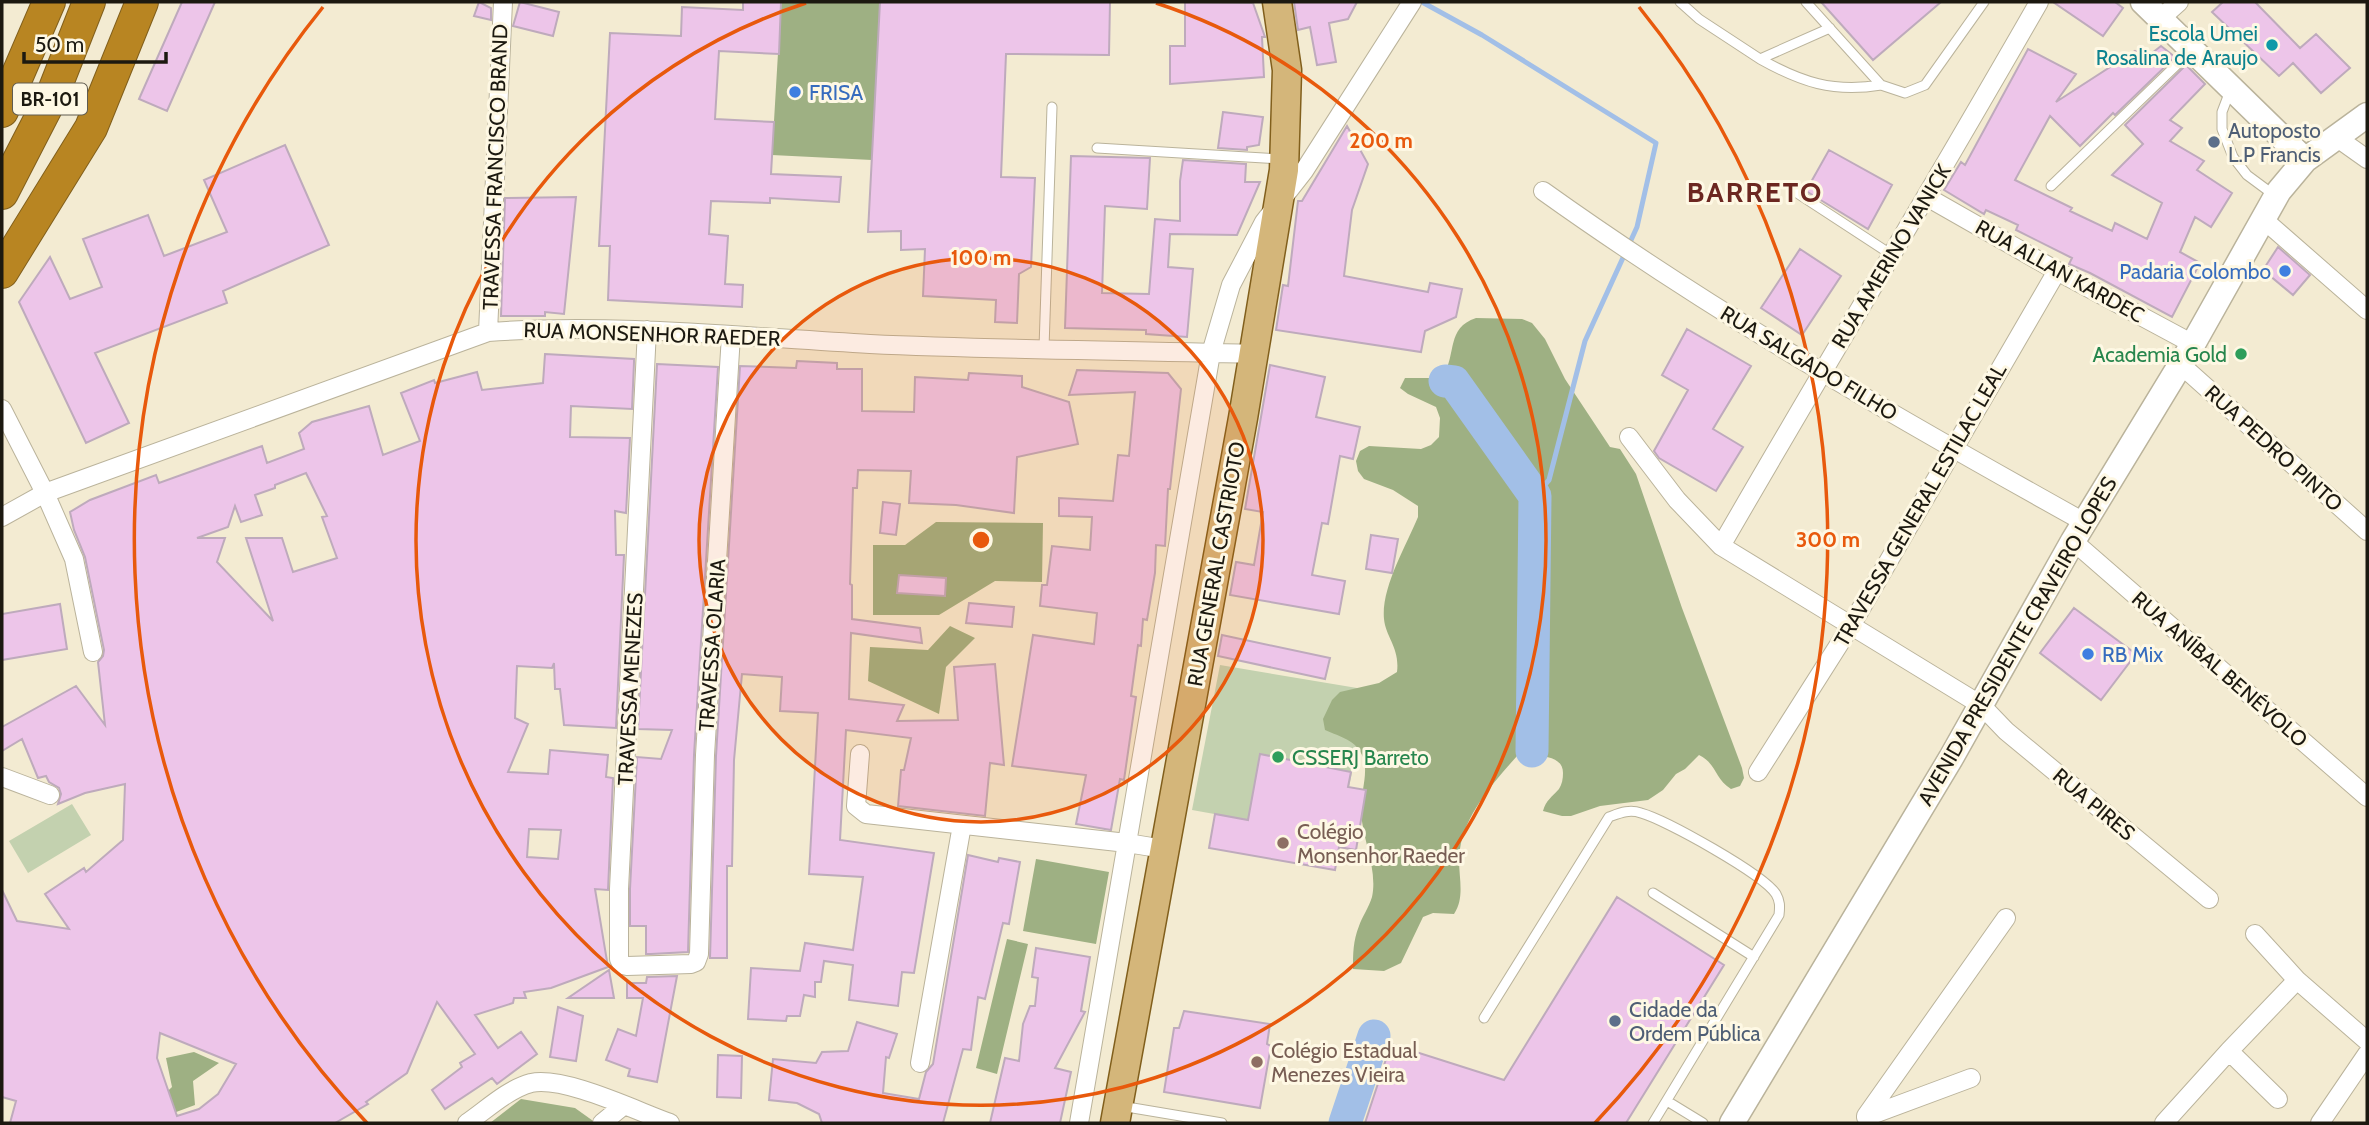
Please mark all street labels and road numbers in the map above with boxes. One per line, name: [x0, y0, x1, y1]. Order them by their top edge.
street label: TRAVESSA FRANCISCO BRAND: [478, 24, 512, 310]
road number: BR-101: [13, 83, 87, 114]
street label: RUA AMERINO VANICK: [1826, 159, 1956, 352]
street label: RUA ALLAN KARDEC: [1971, 214, 2149, 328]
street label: RUA SALGADO FILHO: [1716, 300, 1902, 426]
street label: RUA MONSENHOR RAEDER: [523, 317, 781, 351]
street label: TRAVESSA GENERAL ESTILAC LEAL: [1829, 359, 2012, 651]
street label: RUA PEDRO PINTO: [2200, 380, 2348, 516]
street label: RUA GENERAL CASTRIOTO: [1182, 440, 1250, 688]
street label: AVENIDA PRESIDENTE CRAVEIRO LOPES: [1912, 472, 2122, 810]
street label: TRAVESSA OLARIA: [693, 558, 731, 732]
street label: RUA ANÍBAL BENÉVOLO: [2127, 586, 2313, 752]
street label: TRAVESSA MENEZES: [612, 592, 648, 786]
street label: RUA PIRES: [2048, 763, 2140, 845]

